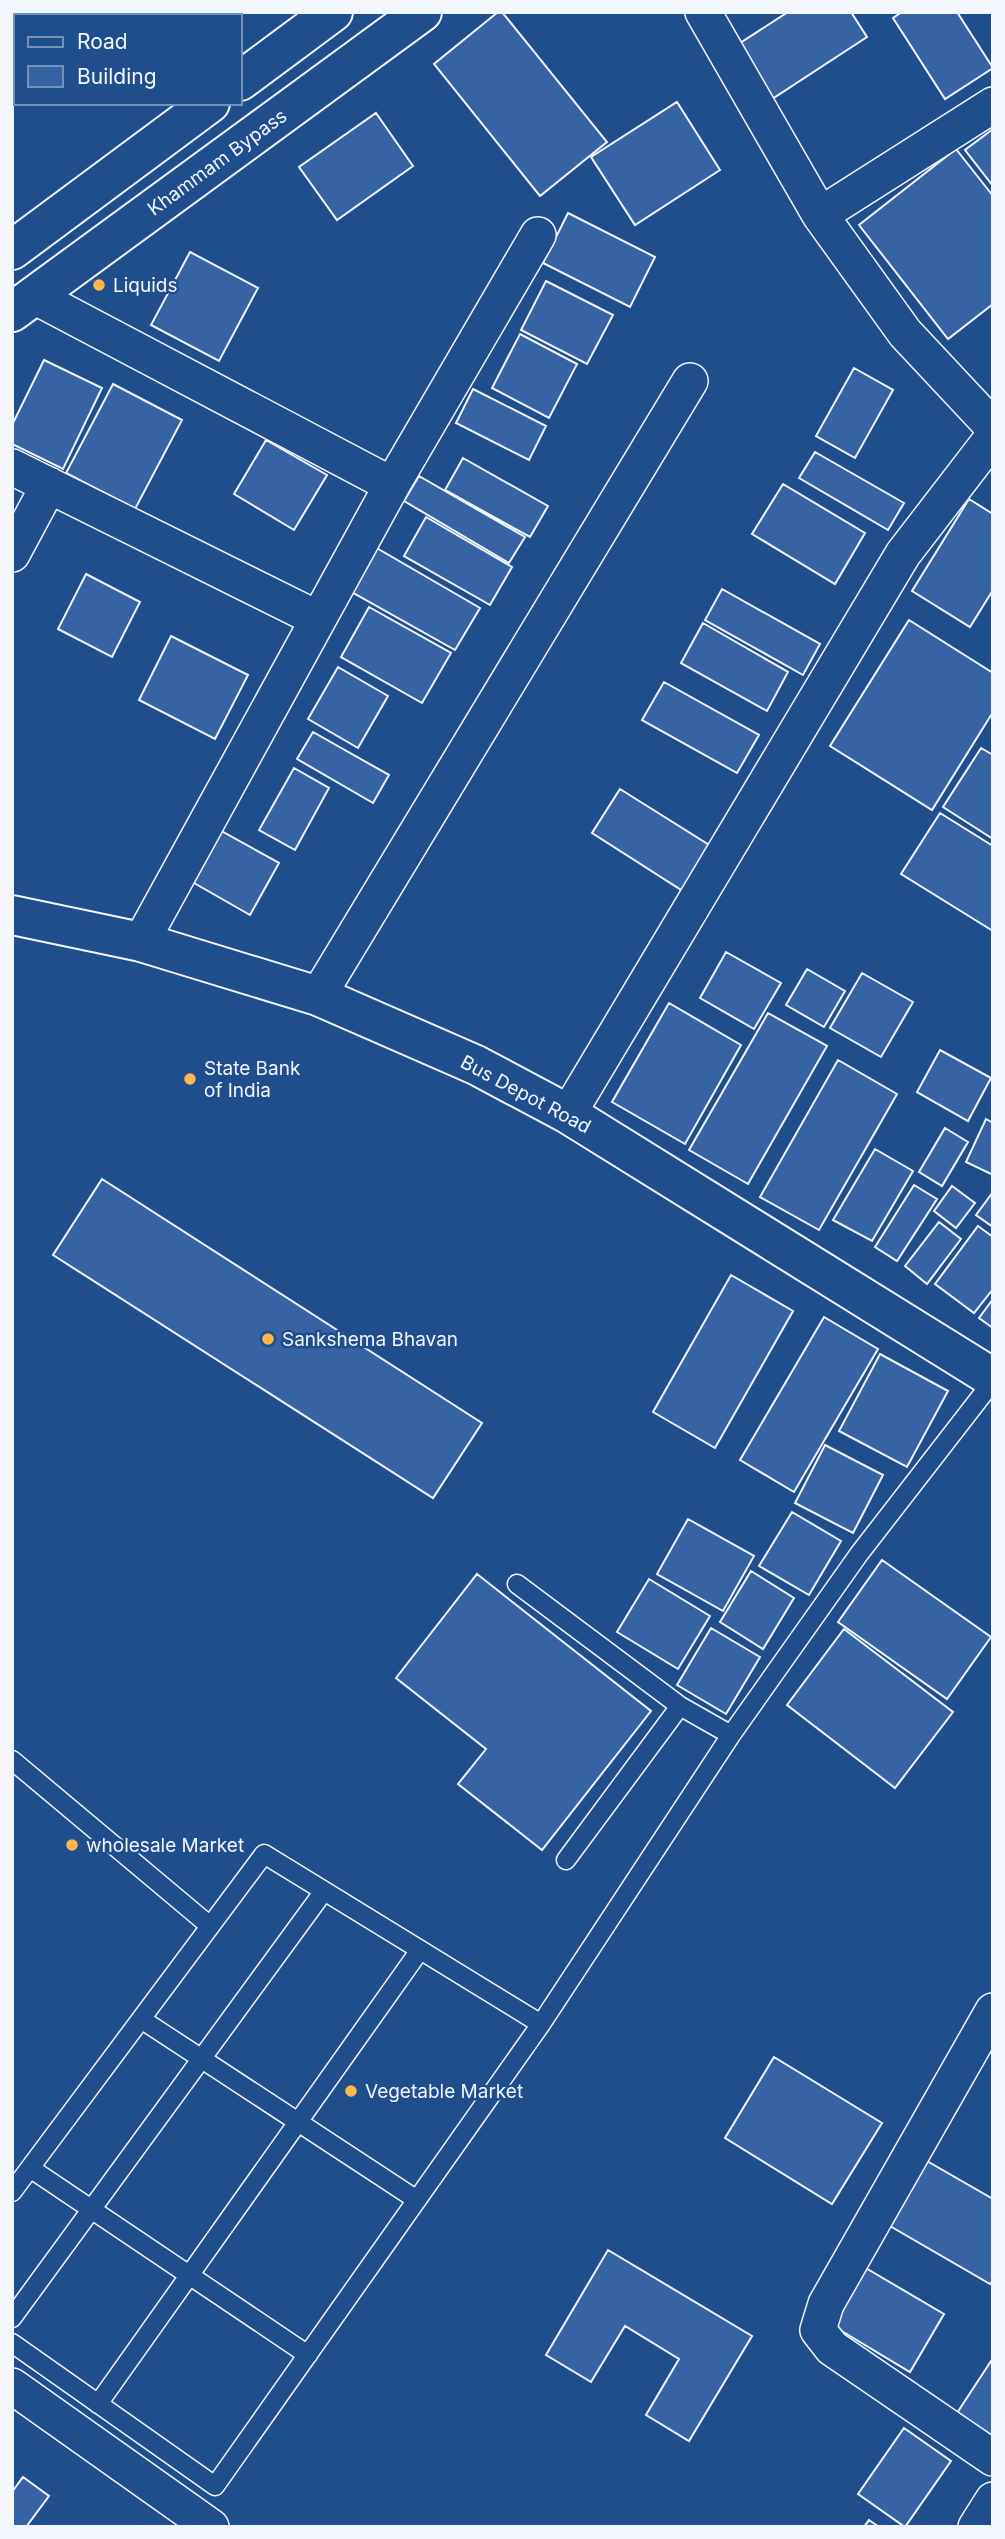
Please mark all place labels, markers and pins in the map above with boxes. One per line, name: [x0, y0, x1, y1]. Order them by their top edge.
place label: Liquids: [113, 274, 177, 297]
marker: Liquids: [91, 277, 107, 293]
place label: State Bank of India: [204, 1057, 301, 1102]
marker: State Bank of India: [182, 1071, 198, 1087]
place label: Sankshema Bhavan: [282, 1328, 458, 1351]
marker: Sankshema Bhavan: [260, 1331, 276, 1347]
place label: wholesale Market: [86, 1834, 244, 1857]
marker: wholesale Market: [64, 1837, 80, 1853]
place label: Vegetable Market: [365, 2080, 523, 2103]
marker: Vegetable Market: [343, 2083, 359, 2099]

